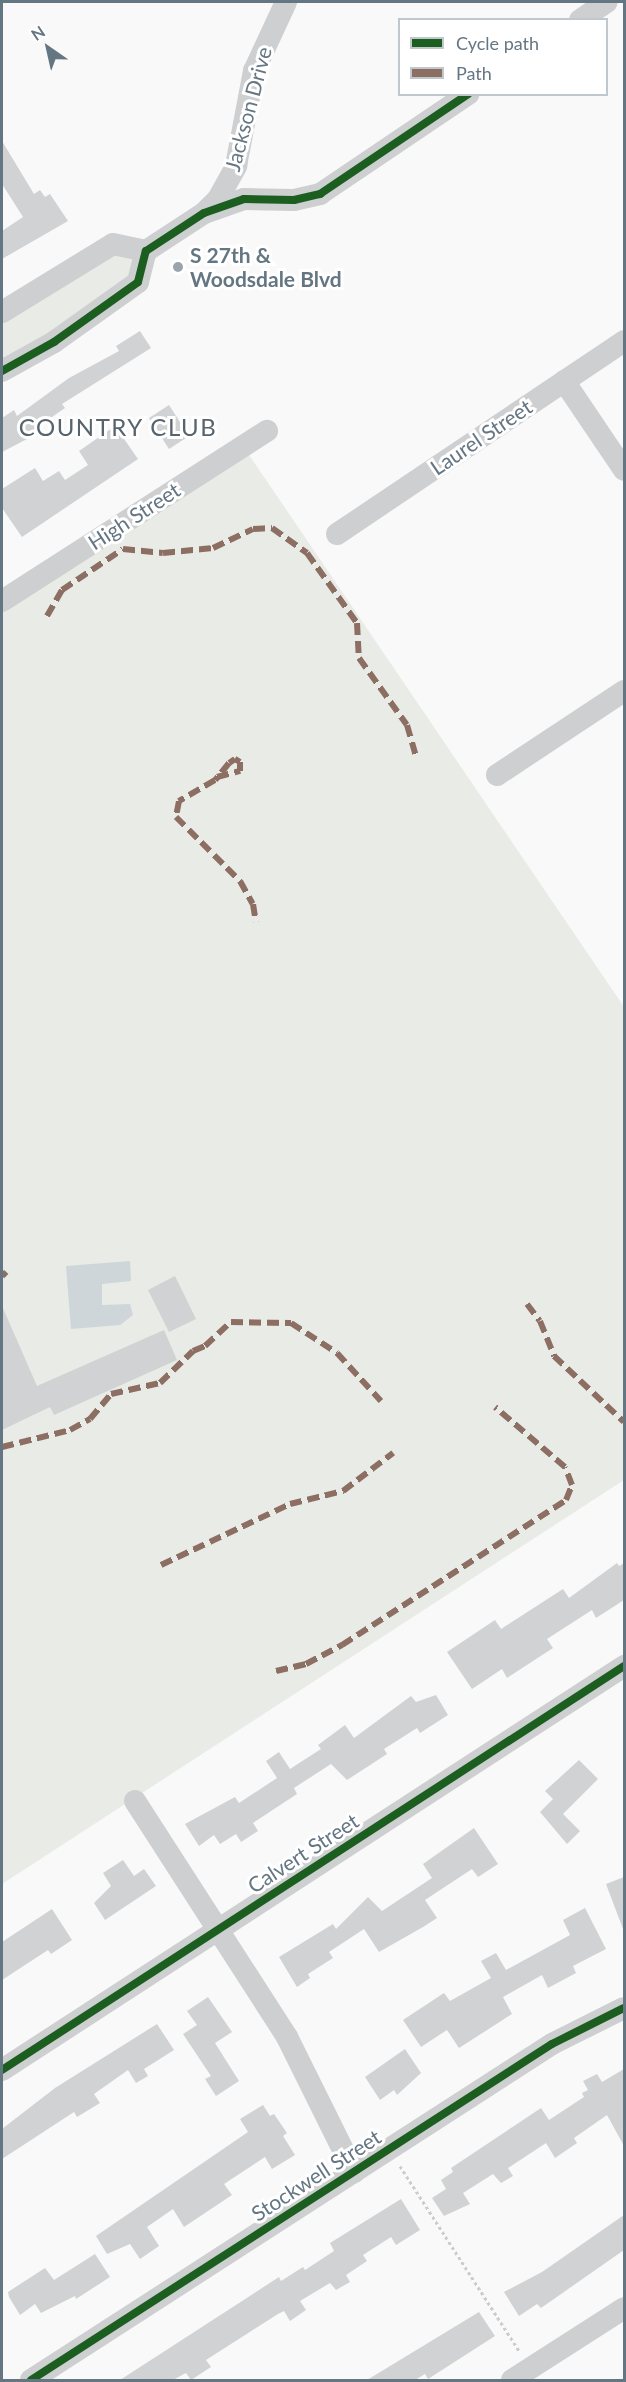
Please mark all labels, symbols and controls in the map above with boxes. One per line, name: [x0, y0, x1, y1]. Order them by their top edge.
north arrow: [18, 18, 78, 78]
legend: [398, 18, 608, 96]
text: N: [27, 21, 48, 44]
text: Cycle path: [456, 32, 539, 54]
street label: Jackson Drive: [219, 44, 277, 174]
text: Path: [456, 62, 492, 84]
place label: S 27th & Woodsdale Blvd: [190, 242, 342, 292]
marker: S 27th & Woodsdale Blvd: [171, 260, 185, 274]
street label: Laurel Street: [426, 394, 536, 480]
district label: COUNTRY CLUB: [18, 413, 218, 441]
street label: High Street: [83, 477, 185, 555]
street label: Calvert Street: [243, 1808, 363, 1898]
street label: Stockwell Street: [247, 2124, 385, 2226]

